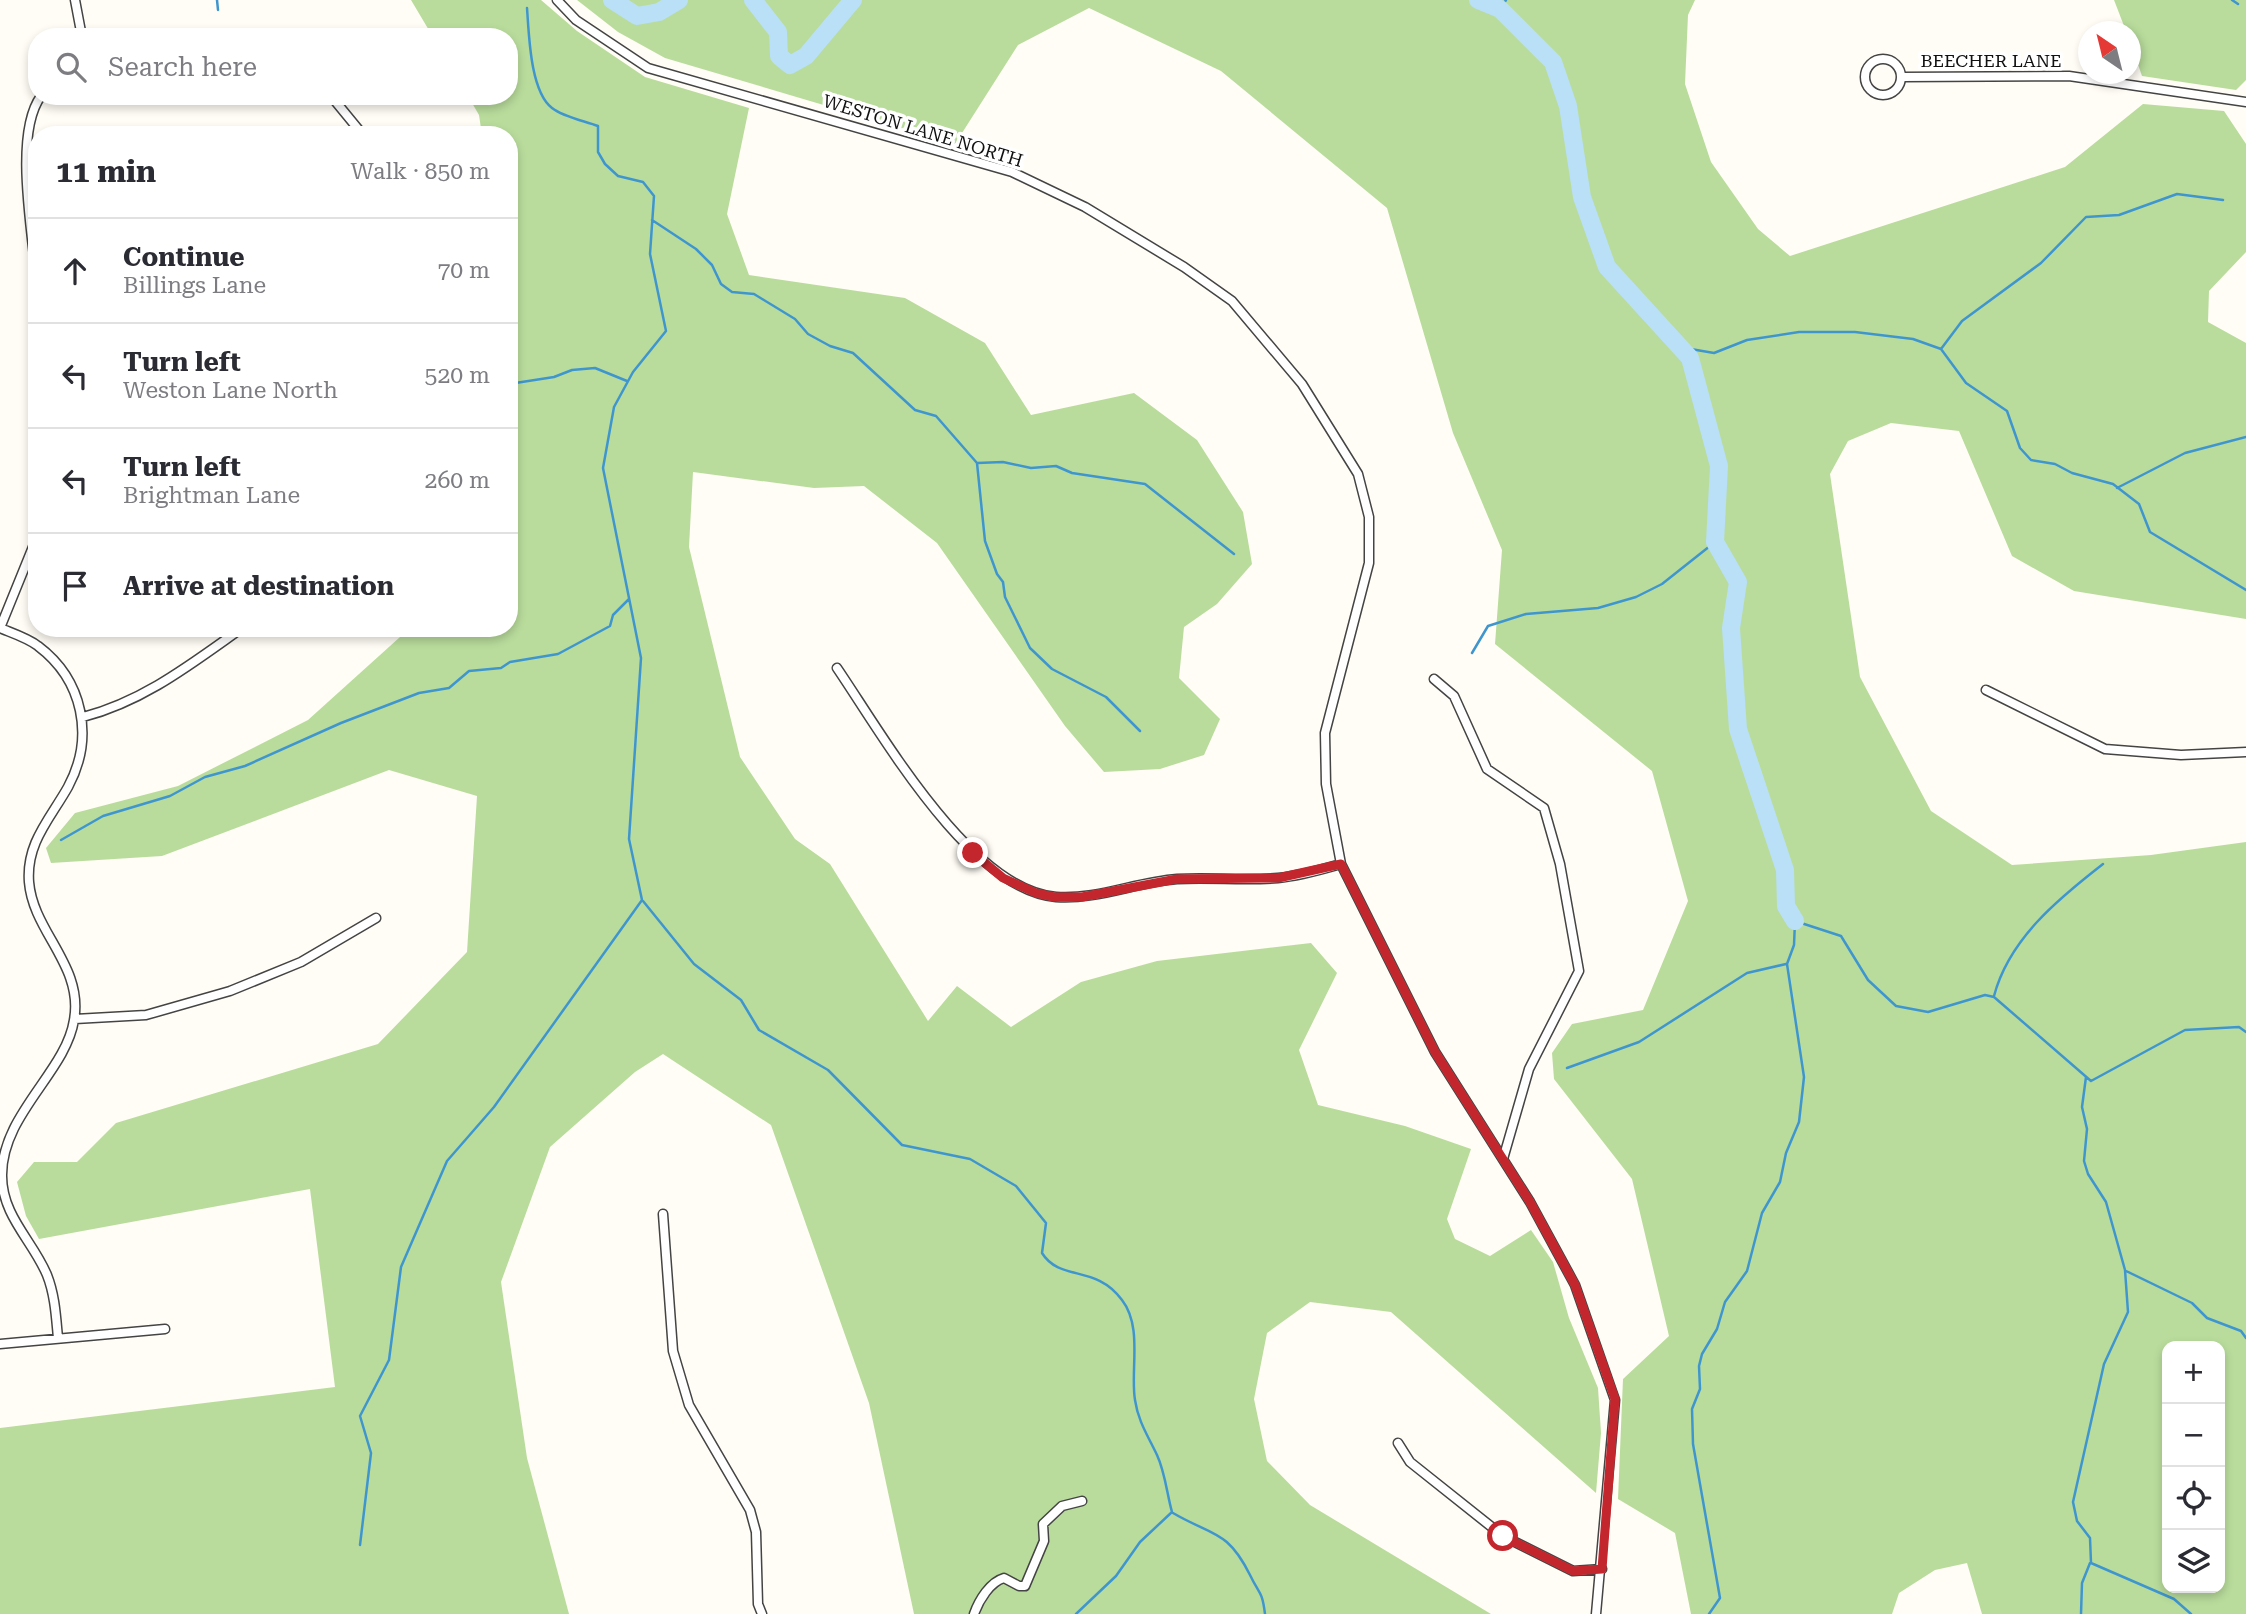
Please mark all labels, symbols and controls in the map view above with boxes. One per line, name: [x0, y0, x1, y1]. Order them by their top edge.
north arrow: [2078, 21, 2141, 84]
search box: [28, 28, 518, 105]
icon: search: [52, 48, 90, 86]
street label: BEECHER LANE: [1920, 50, 2062, 71]
text: Search here: [108, 52, 257, 82]
street label: WESTON LANE NORTH: [821, 90, 1026, 171]
text: 11 min: [56, 154, 156, 189]
text: Walk · 850 m: [351, 158, 490, 185]
text: Continue: [123, 242, 245, 272]
icon: ahead: [56, 252, 94, 290]
text: 70 m: [437, 257, 490, 284]
text: Billings Lane: [123, 272, 266, 299]
text: Turn left: [123, 347, 241, 377]
icon: left: [56, 357, 94, 395]
text: 520 m: [425, 362, 490, 389]
text: Weston Lane North: [123, 377, 338, 404]
text: Turn left: [123, 452, 241, 482]
icon: left: [56, 462, 94, 500]
text: 260 m: [425, 467, 490, 494]
text: Brightman Lane: [123, 482, 300, 509]
icon: arrive: [56, 567, 94, 605]
text: Arrive at destination: [123, 571, 394, 601]
route end: [957, 837, 988, 868]
map controls: [2162, 1341, 2225, 1593]
button: +: [2162, 1341, 2225, 1404]
button: −: [2162, 1404, 2225, 1467]
button: locate: [2162, 1467, 2225, 1530]
route start: [1487, 1520, 1518, 1551]
button: layers: [2162, 1530, 2225, 1593]

